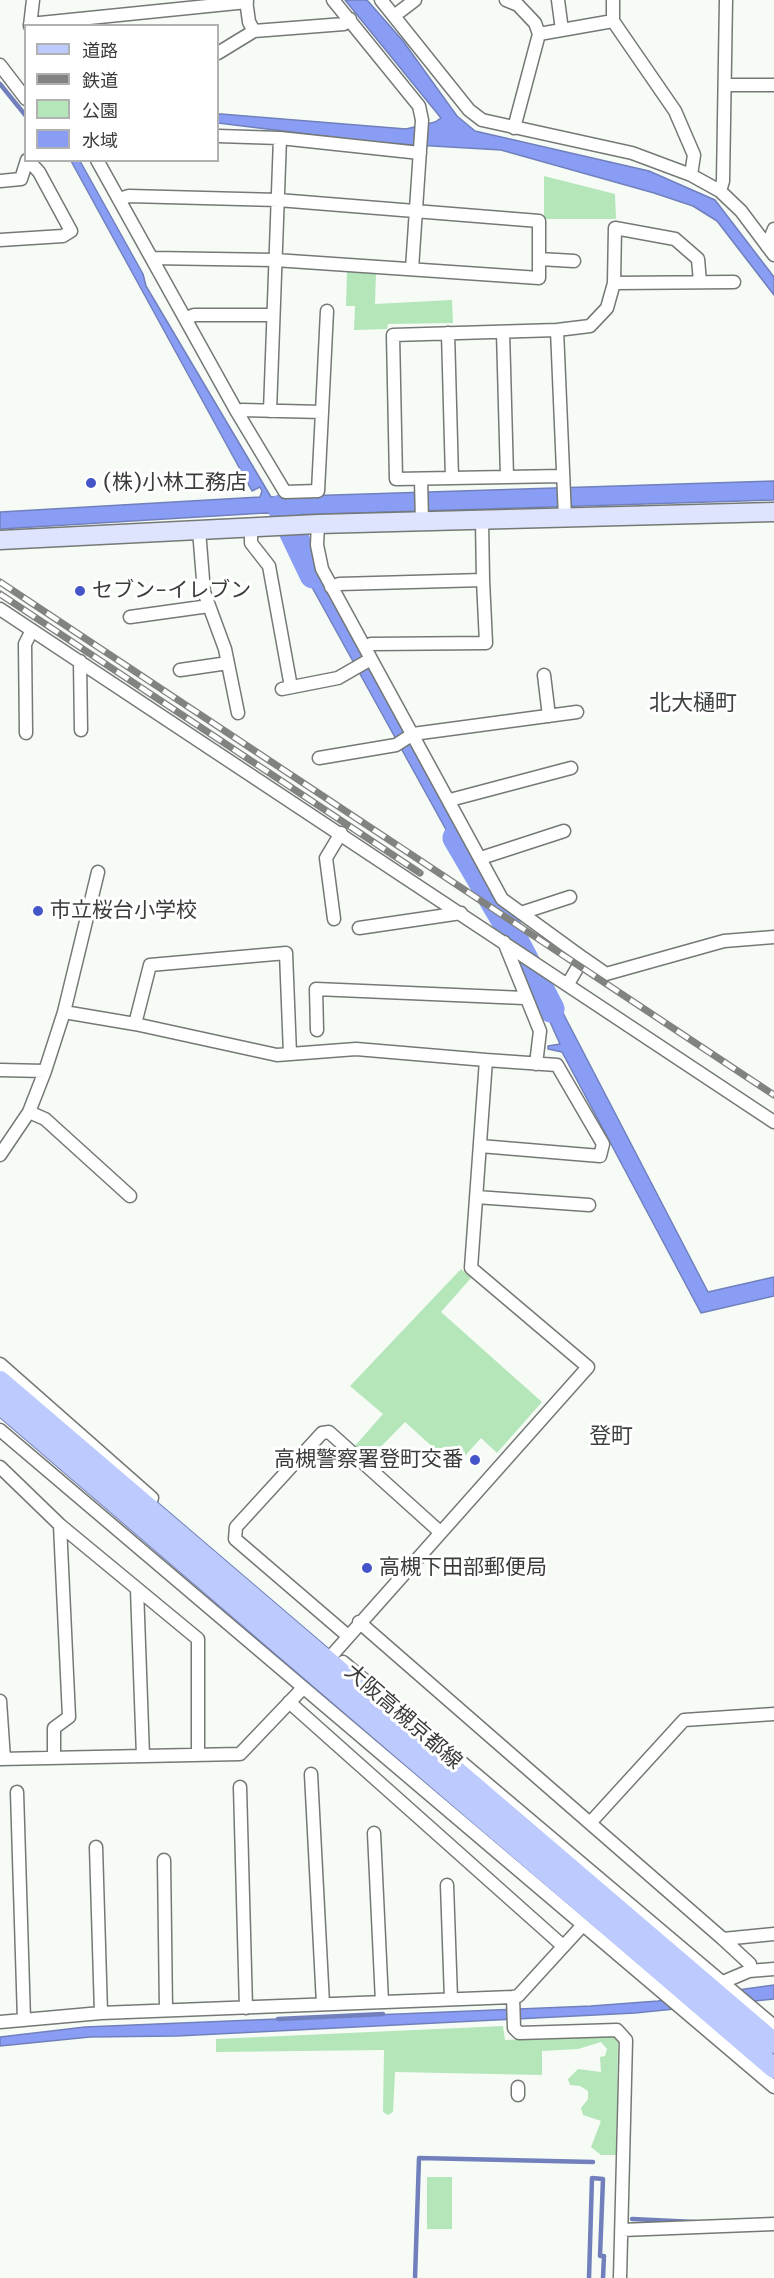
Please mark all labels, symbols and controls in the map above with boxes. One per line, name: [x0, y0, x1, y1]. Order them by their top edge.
legend: [24, 24, 219, 162]
text: 道路: [82, 39, 118, 62]
text: 鉄道: [82, 69, 118, 92]
text: 公園: [82, 99, 118, 122]
text: 水域: [82, 129, 118, 152]
place label: (株)小林工務店: [103, 470, 247, 496]
marker: (株)小林工務店: [84, 476, 98, 490]
place label: セブン-イレブン: [92, 578, 251, 604]
marker: セブン-イレブン: [73, 584, 87, 598]
district label: 北大樋町: [649, 691, 737, 717]
place label: 市立桜台小学校: [50, 898, 197, 924]
marker: 市立桜台小学校: [31, 904, 45, 918]
district label: 登町: [589, 1424, 633, 1450]
place label: 高槻警察署登町交番: [274, 1447, 463, 1473]
marker: 高槻警察署登町交番: [468, 1453, 482, 1467]
place label: 高槻下田部郵便局: [379, 1555, 547, 1581]
marker: 高槻下田部郵便局: [360, 1561, 374, 1575]
street label: 大阪高槻京都線: [339, 1659, 467, 1775]

